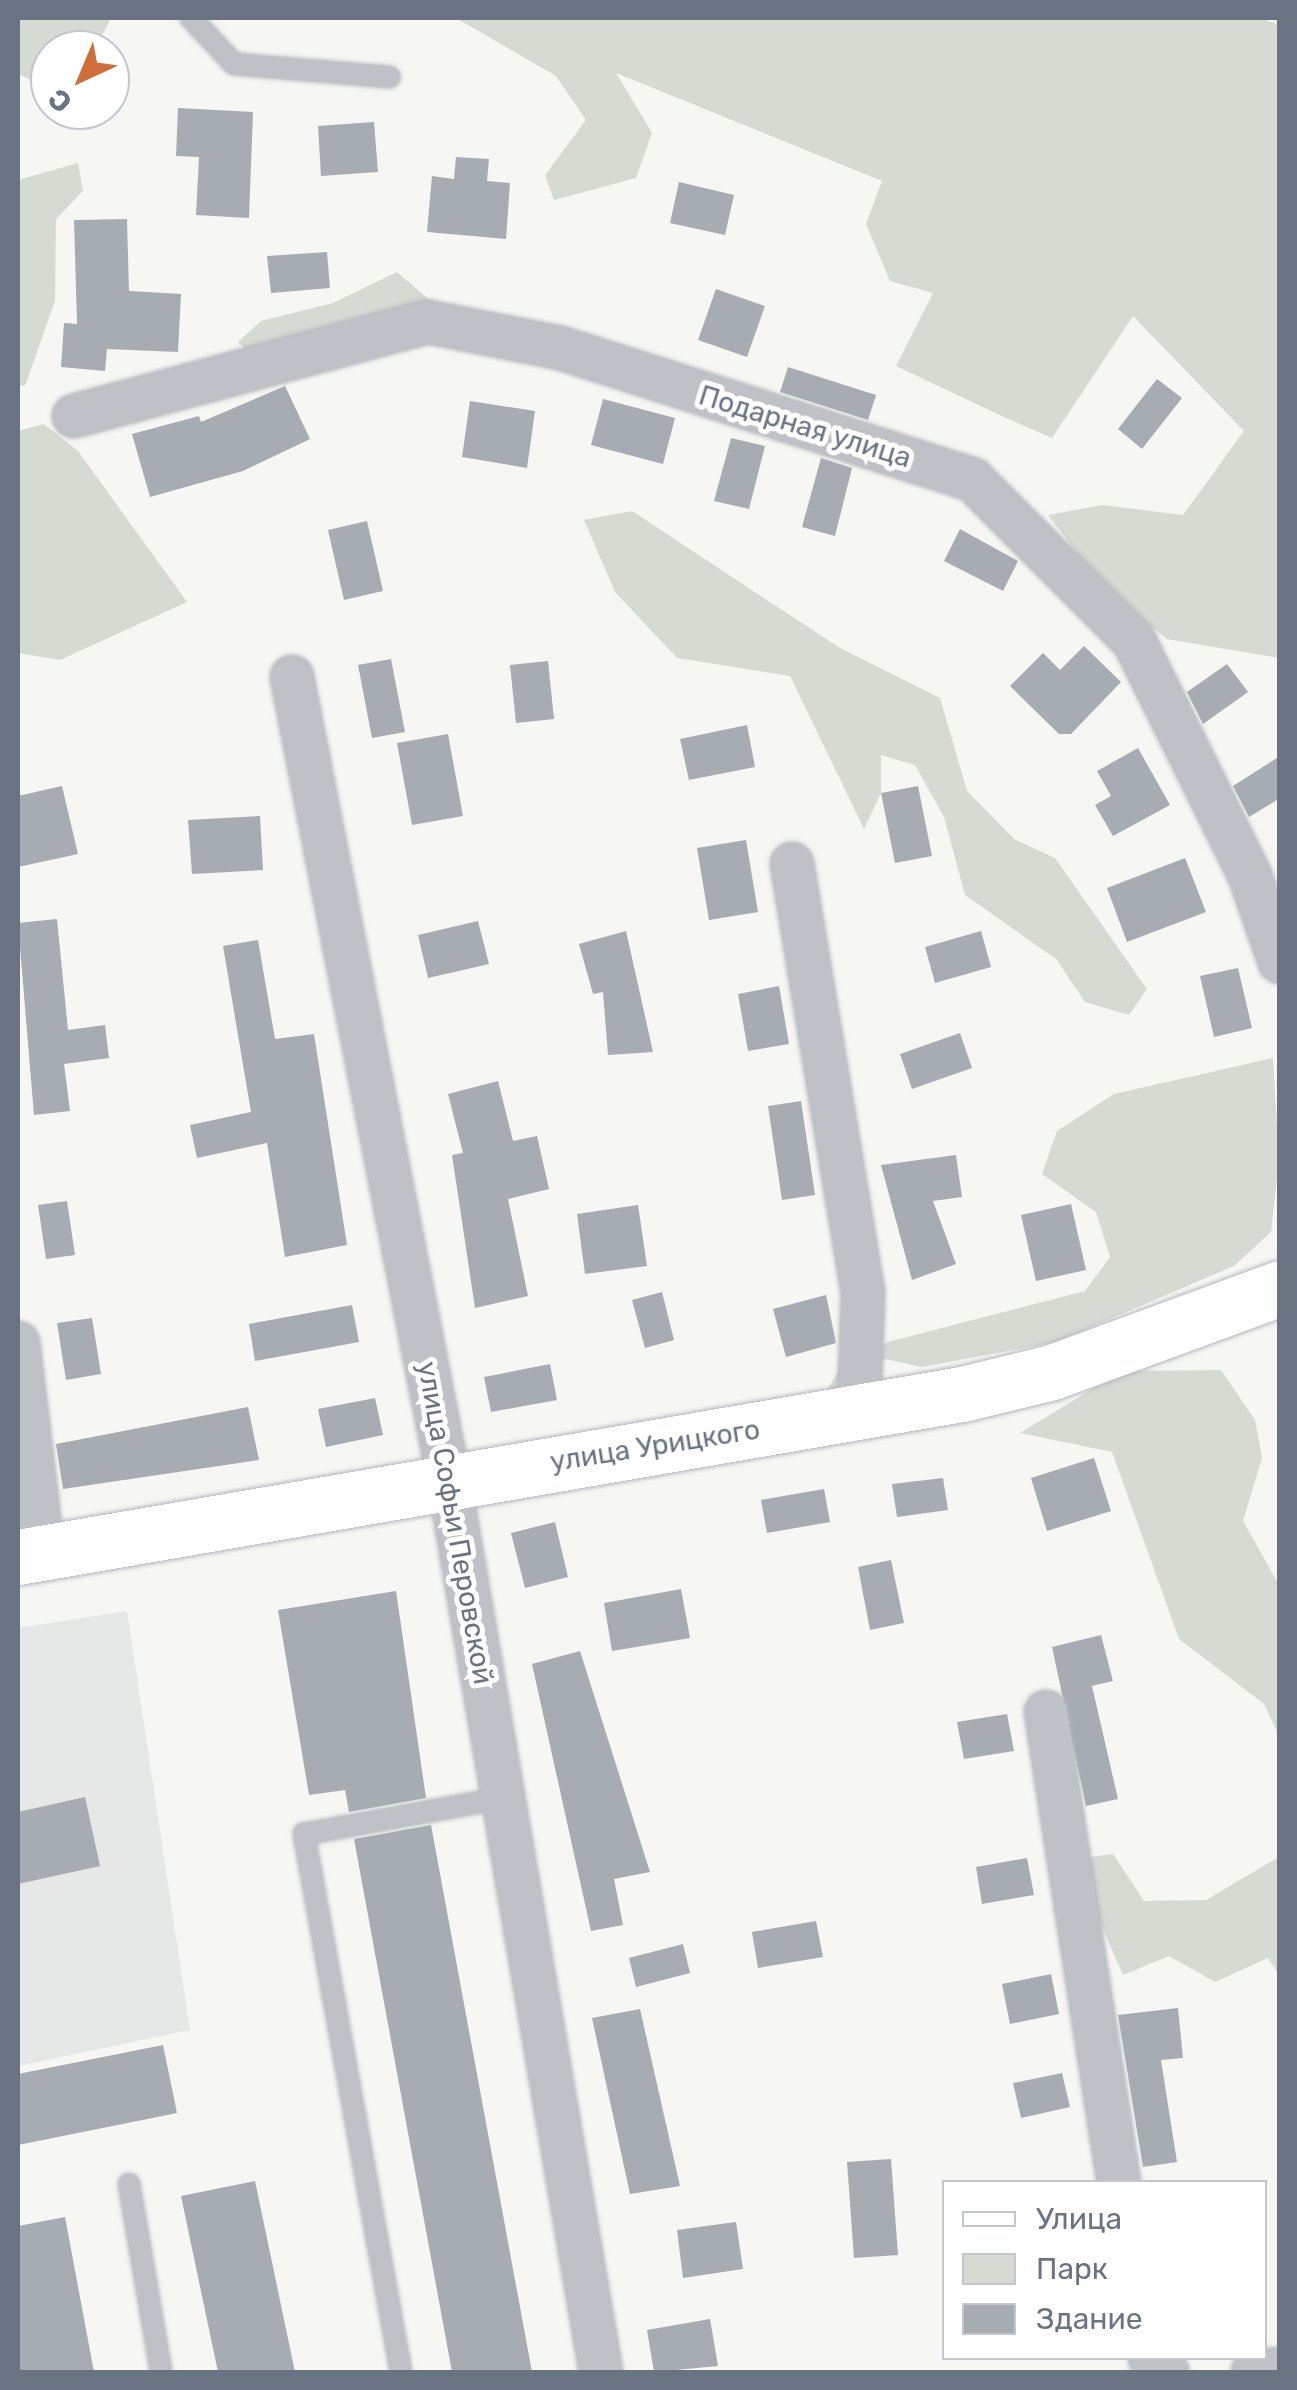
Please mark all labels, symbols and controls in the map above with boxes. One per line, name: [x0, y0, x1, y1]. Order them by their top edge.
north arrow: [30, 30, 130, 130]
text: С: [42, 82, 79, 119]
street label: Подарная улица: [695, 379, 915, 475]
street label: улица Софьи Перовской: [410, 1359, 500, 1687]
street label: улица Урицкого: [548, 1413, 762, 1479]
legend: [942, 2180, 1267, 2360]
text: Улица: [1036, 2201, 1122, 2237]
text: Парк: [1036, 2251, 1108, 2287]
text: Здание: [1036, 2301, 1143, 2337]

